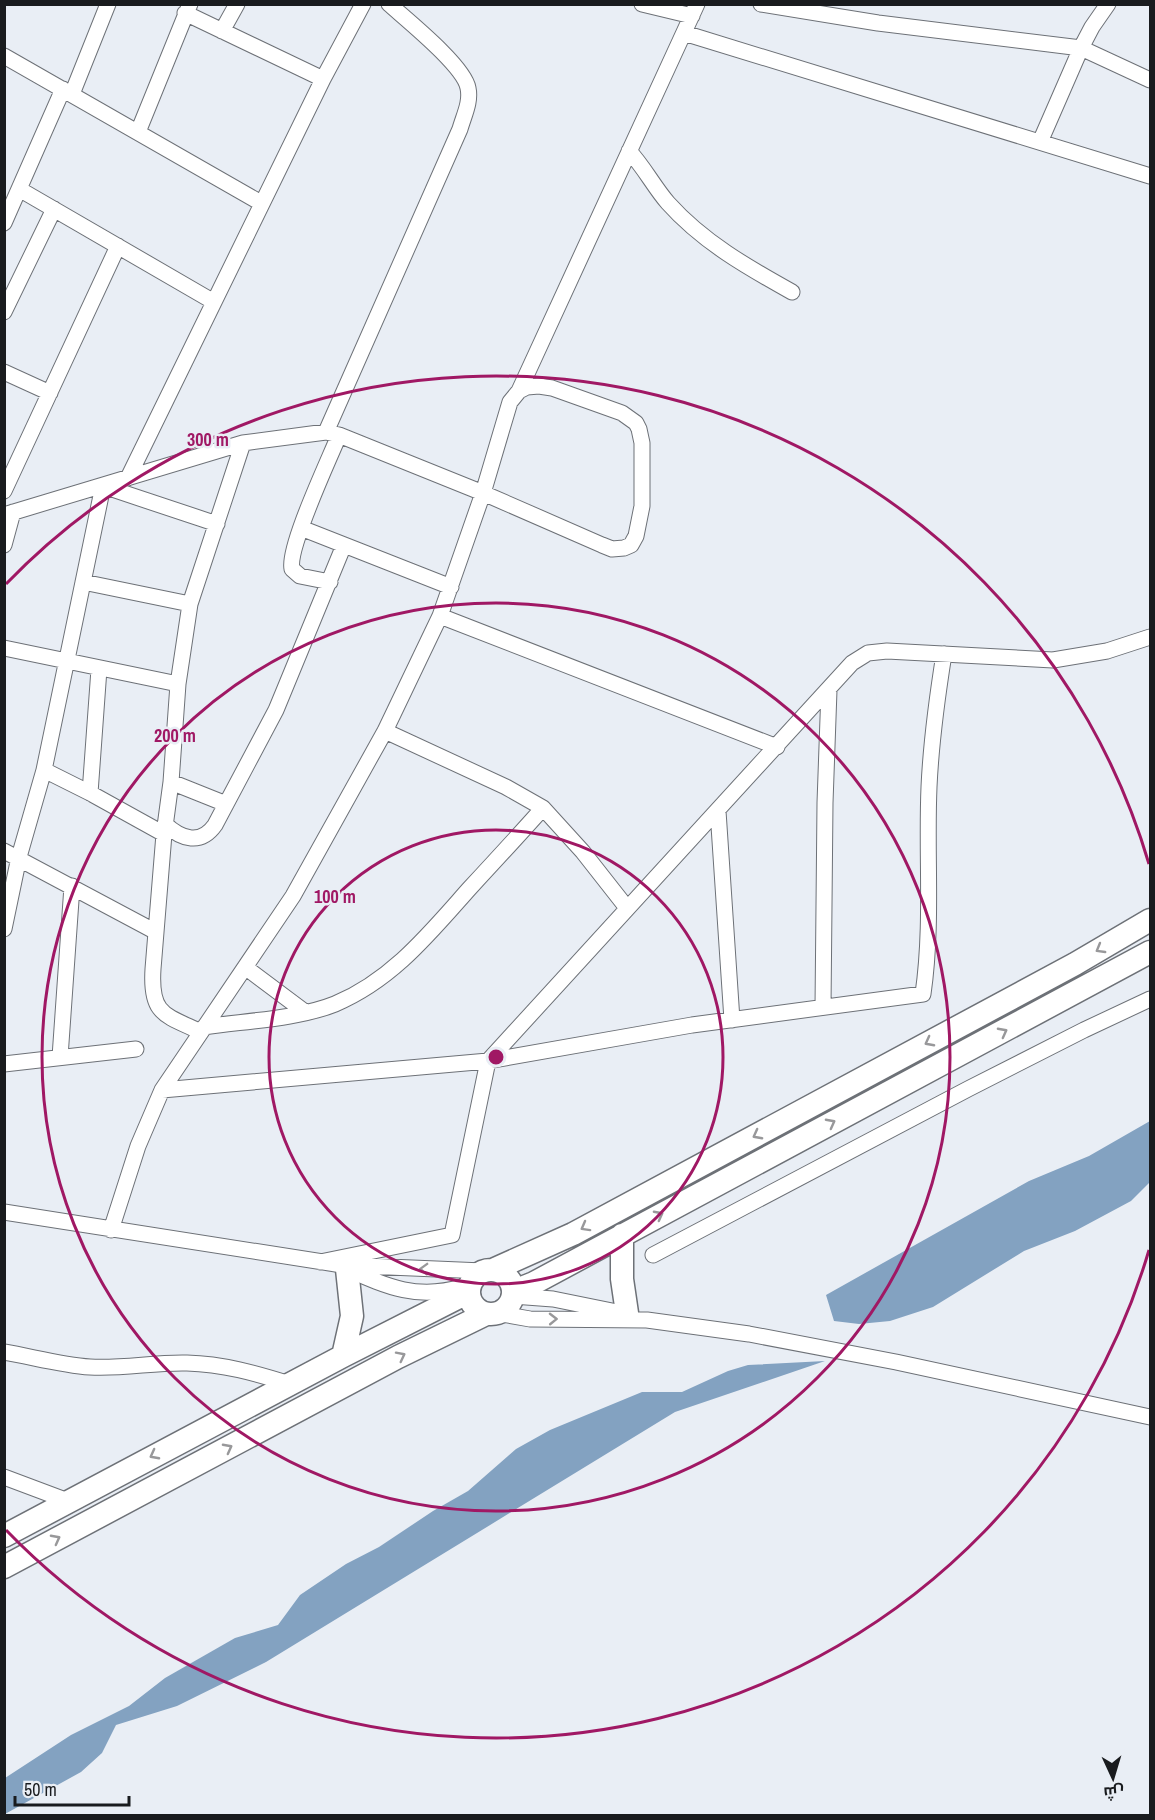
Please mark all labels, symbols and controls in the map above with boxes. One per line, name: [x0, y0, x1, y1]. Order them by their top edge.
text: 300 m: [187, 427, 229, 452]
text: 200 m: [154, 723, 196, 748]
text: 100 m: [314, 884, 356, 909]
one-way arrow: [1096, 942, 1106, 954]
one-way arrow: [996, 1027, 1007, 1039]
one-way arrow: [924, 1035, 935, 1046]
centre of rings: [486, 1047, 506, 1067]
one-way arrow: [824, 1119, 835, 1130]
one-way arrow: [753, 1128, 763, 1139]
one-way arrow: [652, 1211, 663, 1222]
one-way arrow: [581, 1220, 591, 1231]
one-way arrow: [420, 1262, 429, 1275]
one-way arrow: [549, 1313, 558, 1325]
one-way arrow: [394, 1352, 405, 1364]
one-way arrow: [222, 1444, 233, 1455]
one-way arrow: [150, 1448, 161, 1459]
one-way arrow: [50, 1535, 60, 1546]
north arrow: [1083, 1748, 1143, 1808]
scale bar: [15, 1769, 129, 1807]
text: 50 m: [24, 1777, 57, 1802]
text: ش: [1103, 1781, 1125, 1805]

